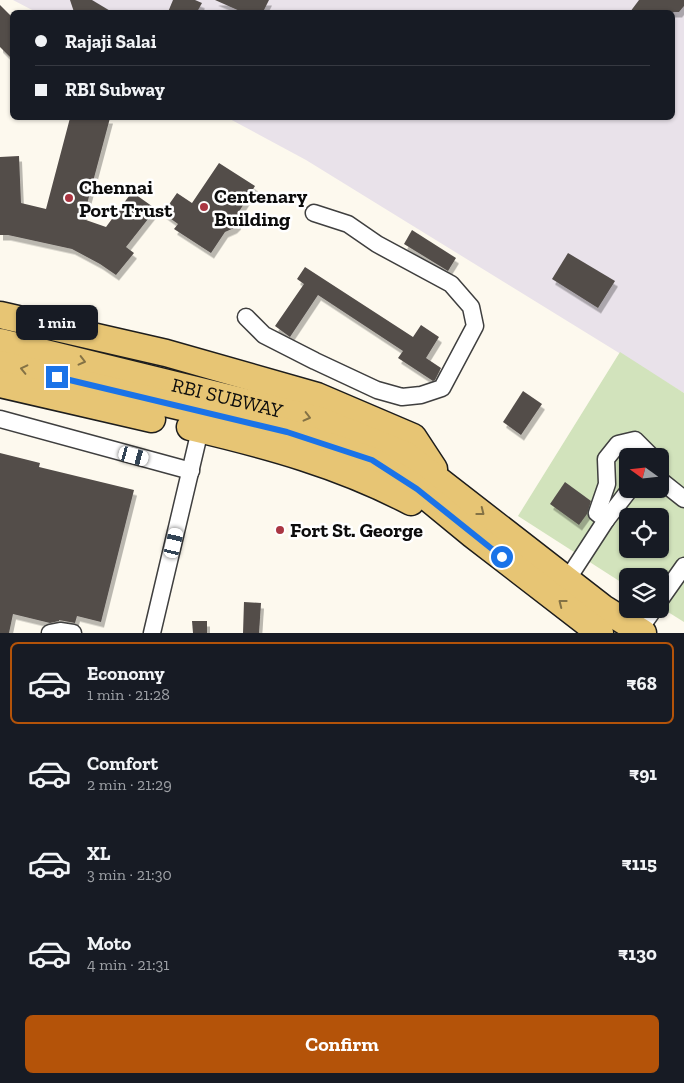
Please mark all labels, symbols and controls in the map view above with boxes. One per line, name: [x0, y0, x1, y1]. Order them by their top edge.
text: Rajaji Salai: [65, 30, 156, 53]
text: RBI Subway: [65, 78, 165, 101]
place label: Chennai Port Trust: [79, 175, 173, 222]
place label: Centenary Building: [214, 184, 308, 231]
marker: Chennai Port Trust: [63, 192, 75, 204]
marker: Centenary Building: [198, 201, 210, 213]
callout: 1 min: [16, 304, 98, 340]
text: 1 min: [38, 313, 76, 332]
one-way arrow: [77, 355, 86, 366]
one-way arrow: [20, 364, 28, 375]
route end: [46, 366, 68, 388]
street label: RBI SUBWAY: [169, 372, 286, 423]
one-way arrow: [303, 411, 312, 422]
car: [117, 445, 150, 467]
north arrow: [619, 448, 669, 498]
map controls: [619, 448, 669, 618]
one-way arrow: [475, 506, 485, 515]
button: locate: [619, 508, 669, 558]
place label: Fort St. George: [290, 518, 423, 542]
marker: Fort St. George: [274, 524, 286, 536]
car: [163, 527, 184, 559]
route start: [491, 546, 513, 568]
button: layers: [619, 568, 669, 618]
one-way arrow: [559, 601, 568, 609]
icon: car: [27, 661, 72, 706]
text: Economy: [87, 662, 165, 685]
text: ₹68: [626, 672, 657, 695]
text: 1 min · 21:28: [87, 685, 170, 704]
icon: car: [27, 751, 72, 796]
text: Comfort: [87, 752, 158, 775]
text: ₹91: [629, 762, 657, 785]
text: 2 min · 21:29: [87, 775, 172, 794]
icon: car: [27, 841, 72, 886]
text: XL: [87, 842, 110, 865]
text: ₹115: [621, 852, 657, 875]
text: 3 min · 21:30: [87, 865, 172, 884]
icon: car: [27, 931, 72, 976]
text: Moto: [87, 932, 131, 955]
text: ₹130: [618, 942, 657, 965]
text: 4 min · 21:31: [87, 955, 169, 974]
button: Confirm: [25, 1015, 659, 1073]

